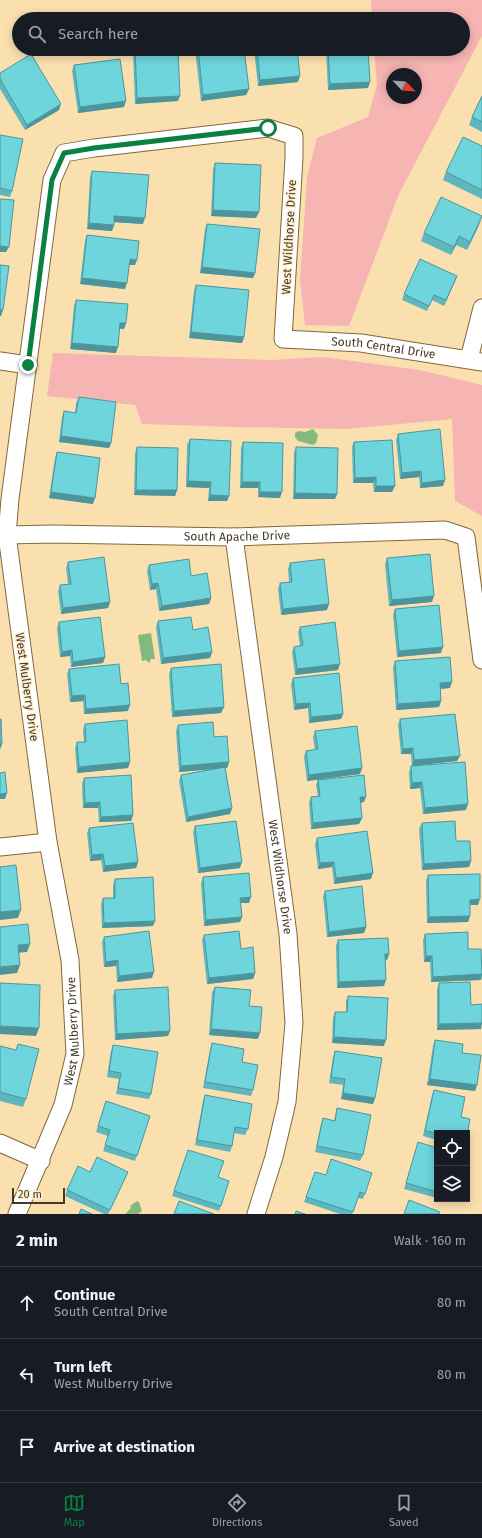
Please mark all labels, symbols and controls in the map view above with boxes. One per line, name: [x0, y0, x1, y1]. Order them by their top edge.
search box: [12, 12, 470, 56]
icon: search: [26, 23, 48, 45]
text: Search here: [58, 25, 138, 43]
north arrow: [386, 68, 422, 104]
route start: [259, 119, 277, 137]
street label: West Wildhorse Drive: [279, 179, 299, 295]
street label: South Central Drive: [331, 334, 436, 362]
route end: [19, 356, 37, 374]
street label: South Apache Drive: [184, 528, 290, 544]
street label: West Mulberry Drive: [12, 632, 42, 742]
street label: West Wildhorse Drive: [266, 819, 295, 935]
street label: West Mulberry Drive: [61, 977, 82, 1087]
map controls: [434, 1130, 470, 1202]
button: locate: [434, 1130, 470, 1166]
button: layers: [434, 1166, 470, 1202]
scale bar: [12, 1186, 65, 1205]
text: 20 m: [18, 1188, 42, 1201]
text: 2 min: [16, 1230, 58, 1251]
text: Walk · 160 m: [394, 1233, 466, 1248]
text: Continue: [54, 1286, 115, 1304]
icon: ahead: [16, 1292, 38, 1314]
text: 80 m: [437, 1295, 466, 1310]
text: South Central Drive: [54, 1304, 168, 1319]
text: Turn left: [54, 1358, 112, 1376]
icon: left: [16, 1364, 38, 1386]
text: 80 m: [437, 1367, 466, 1382]
text: West Mulberry Drive: [54, 1376, 173, 1391]
icon: arrive: [16, 1436, 38, 1458]
text: Arrive at destination: [54, 1438, 195, 1456]
tab: Map: [63, 1492, 85, 1529]
tab: Directions: [212, 1492, 262, 1529]
tab: Saved: [389, 1492, 419, 1529]

